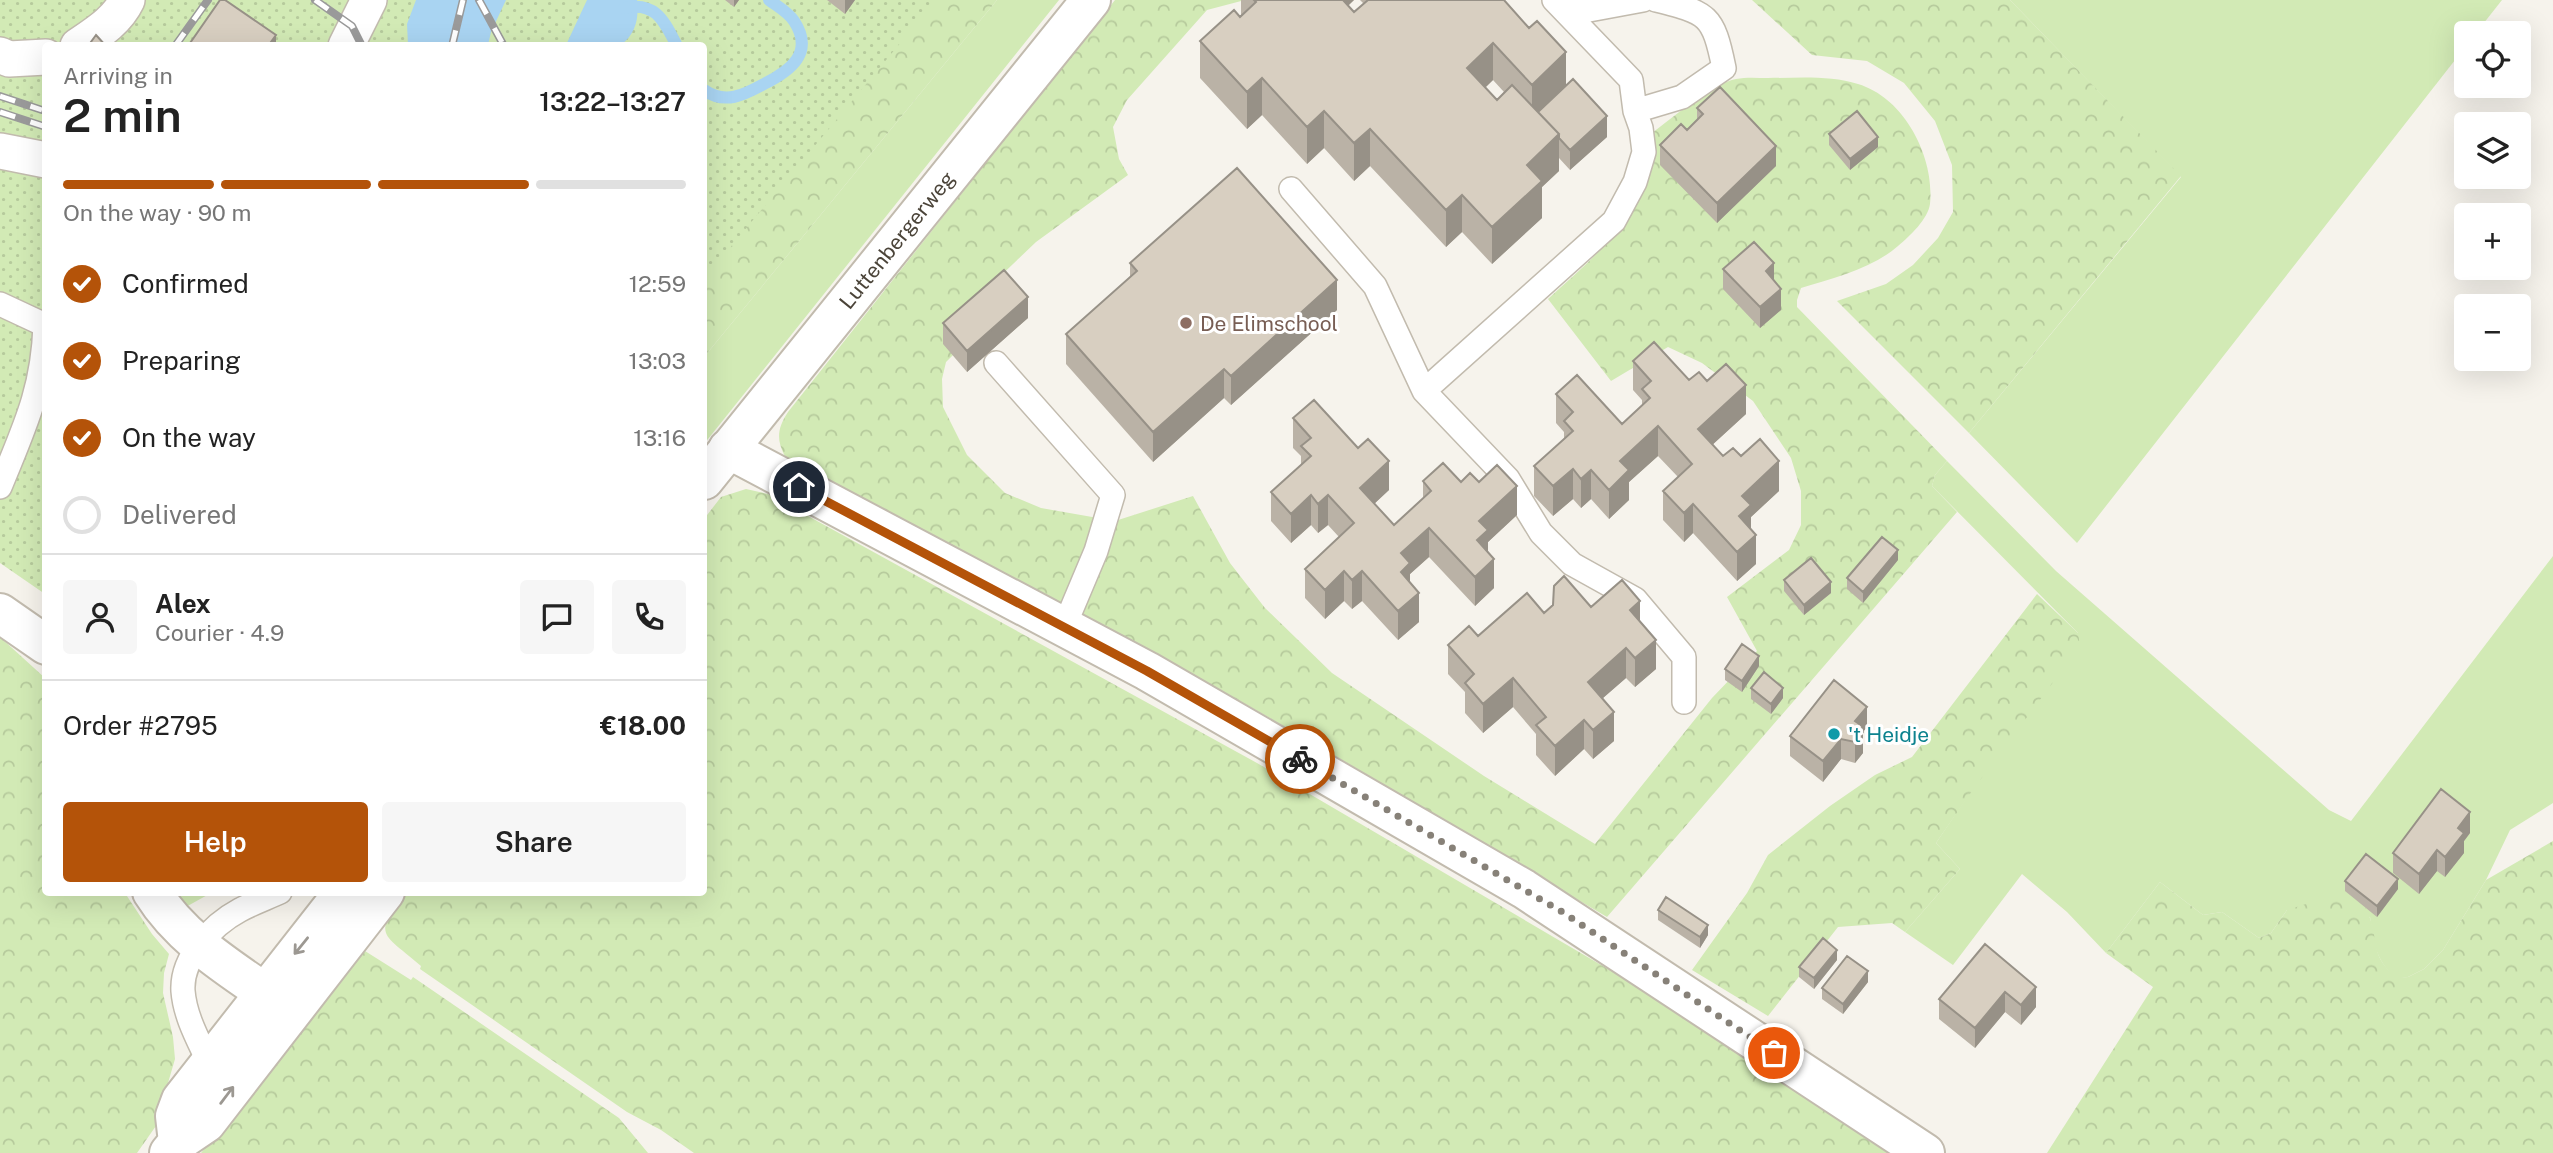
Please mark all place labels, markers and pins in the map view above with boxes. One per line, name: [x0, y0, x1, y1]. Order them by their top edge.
place label: De Elimschool: [1200, 311, 1338, 336]
marker: De Elimschool: [1178, 315, 1194, 331]
pin: [769, 457, 829, 517]
place label: 't Heidje: [1848, 722, 1929, 747]
marker: 't Heidje: [1826, 726, 1842, 742]
pin: [1744, 1023, 1804, 1083]

